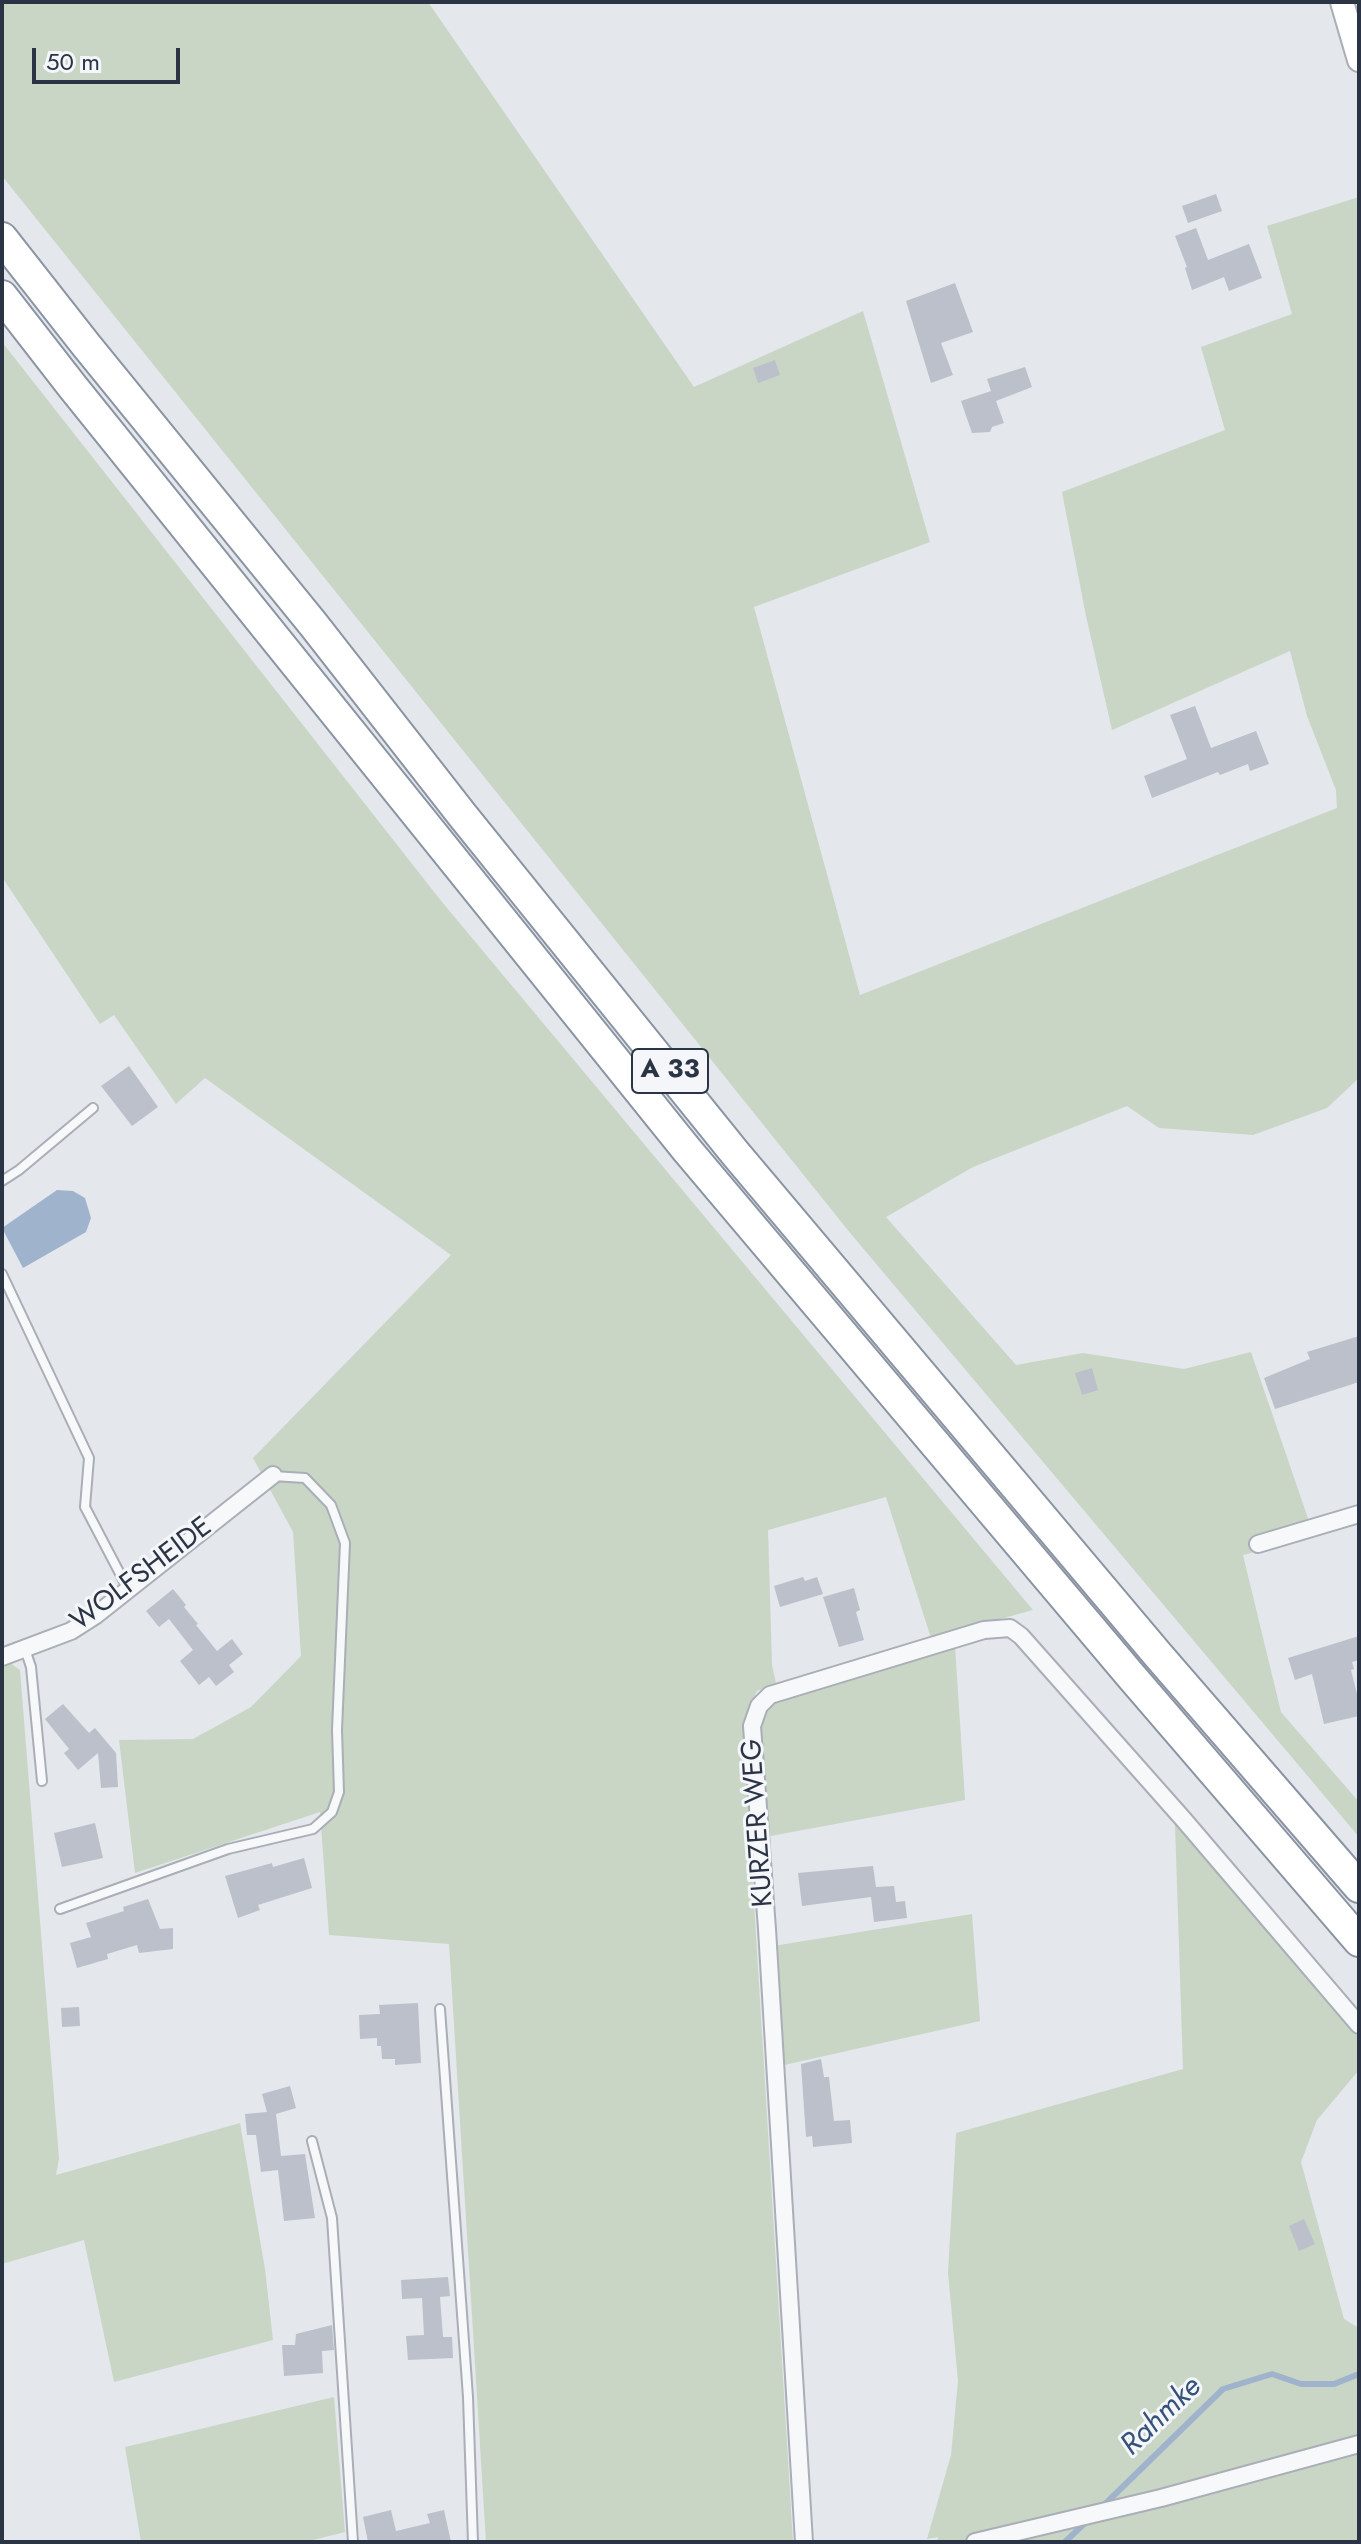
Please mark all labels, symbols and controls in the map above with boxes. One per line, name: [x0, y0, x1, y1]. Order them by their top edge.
scale bar: [36, 32, 184, 82]
text: 50 m: [46, 44, 100, 79]
road number: A 33: [632, 1049, 708, 1093]
street label: WOLFSHEIDE: [65, 1511, 219, 1639]
street label: KURZER WEG: [736, 1738, 782, 1908]
water label: Rahmke: [1114, 2370, 1210, 2464]

